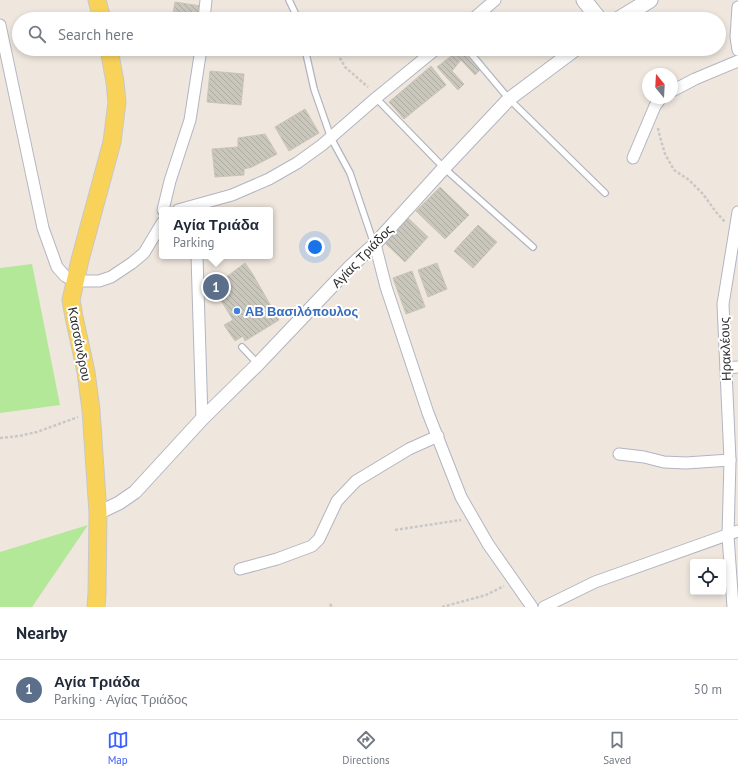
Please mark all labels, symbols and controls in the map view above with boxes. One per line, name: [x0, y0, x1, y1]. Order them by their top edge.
search box: [12, 12, 726, 56]
icon: search: [26, 23, 48, 45]
text: Search here: [58, 25, 134, 44]
north arrow: [642, 68, 678, 104]
popup: [159, 207, 273, 259]
text: Αγία Τριάδα: [173, 215, 259, 234]
street label: Αγίας Τριάδος: [328, 221, 397, 292]
text: Parking: [173, 234, 215, 251]
your location: [305, 237, 325, 257]
pin: 1: [203, 272, 229, 302]
place label: ΑΒ Βασιλόπουλος: [245, 303, 359, 320]
street label: Κασσάνδρου: [64, 306, 95, 383]
marker: ΑΒ Βασιλόπουλος: [232, 306, 242, 316]
street label: Ηρακλέους: [716, 317, 735, 381]
map controls: [690, 559, 726, 595]
button: locate: [690, 559, 726, 595]
text: Nearby: [16, 622, 67, 644]
text: Αγία Τριάδα: [54, 672, 140, 691]
text: 1: [25, 681, 33, 698]
text: 50 m: [694, 681, 722, 698]
text: Parking · Αγίας Τριάδος: [54, 691, 187, 708]
tab: Map: [107, 729, 129, 767]
tab: Directions: [342, 729, 390, 767]
tab: Saved: [603, 729, 631, 767]

